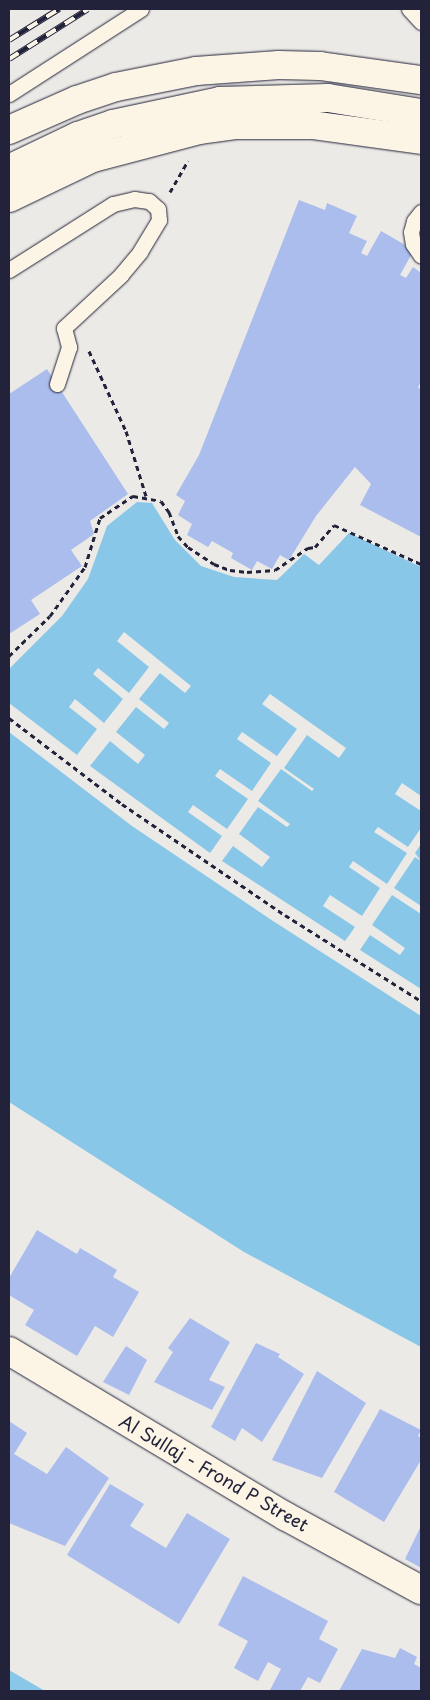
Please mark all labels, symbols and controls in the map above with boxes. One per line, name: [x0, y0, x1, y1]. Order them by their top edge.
street label: Al Sullaj - Frond P Street: [114, 1409, 314, 1537]

